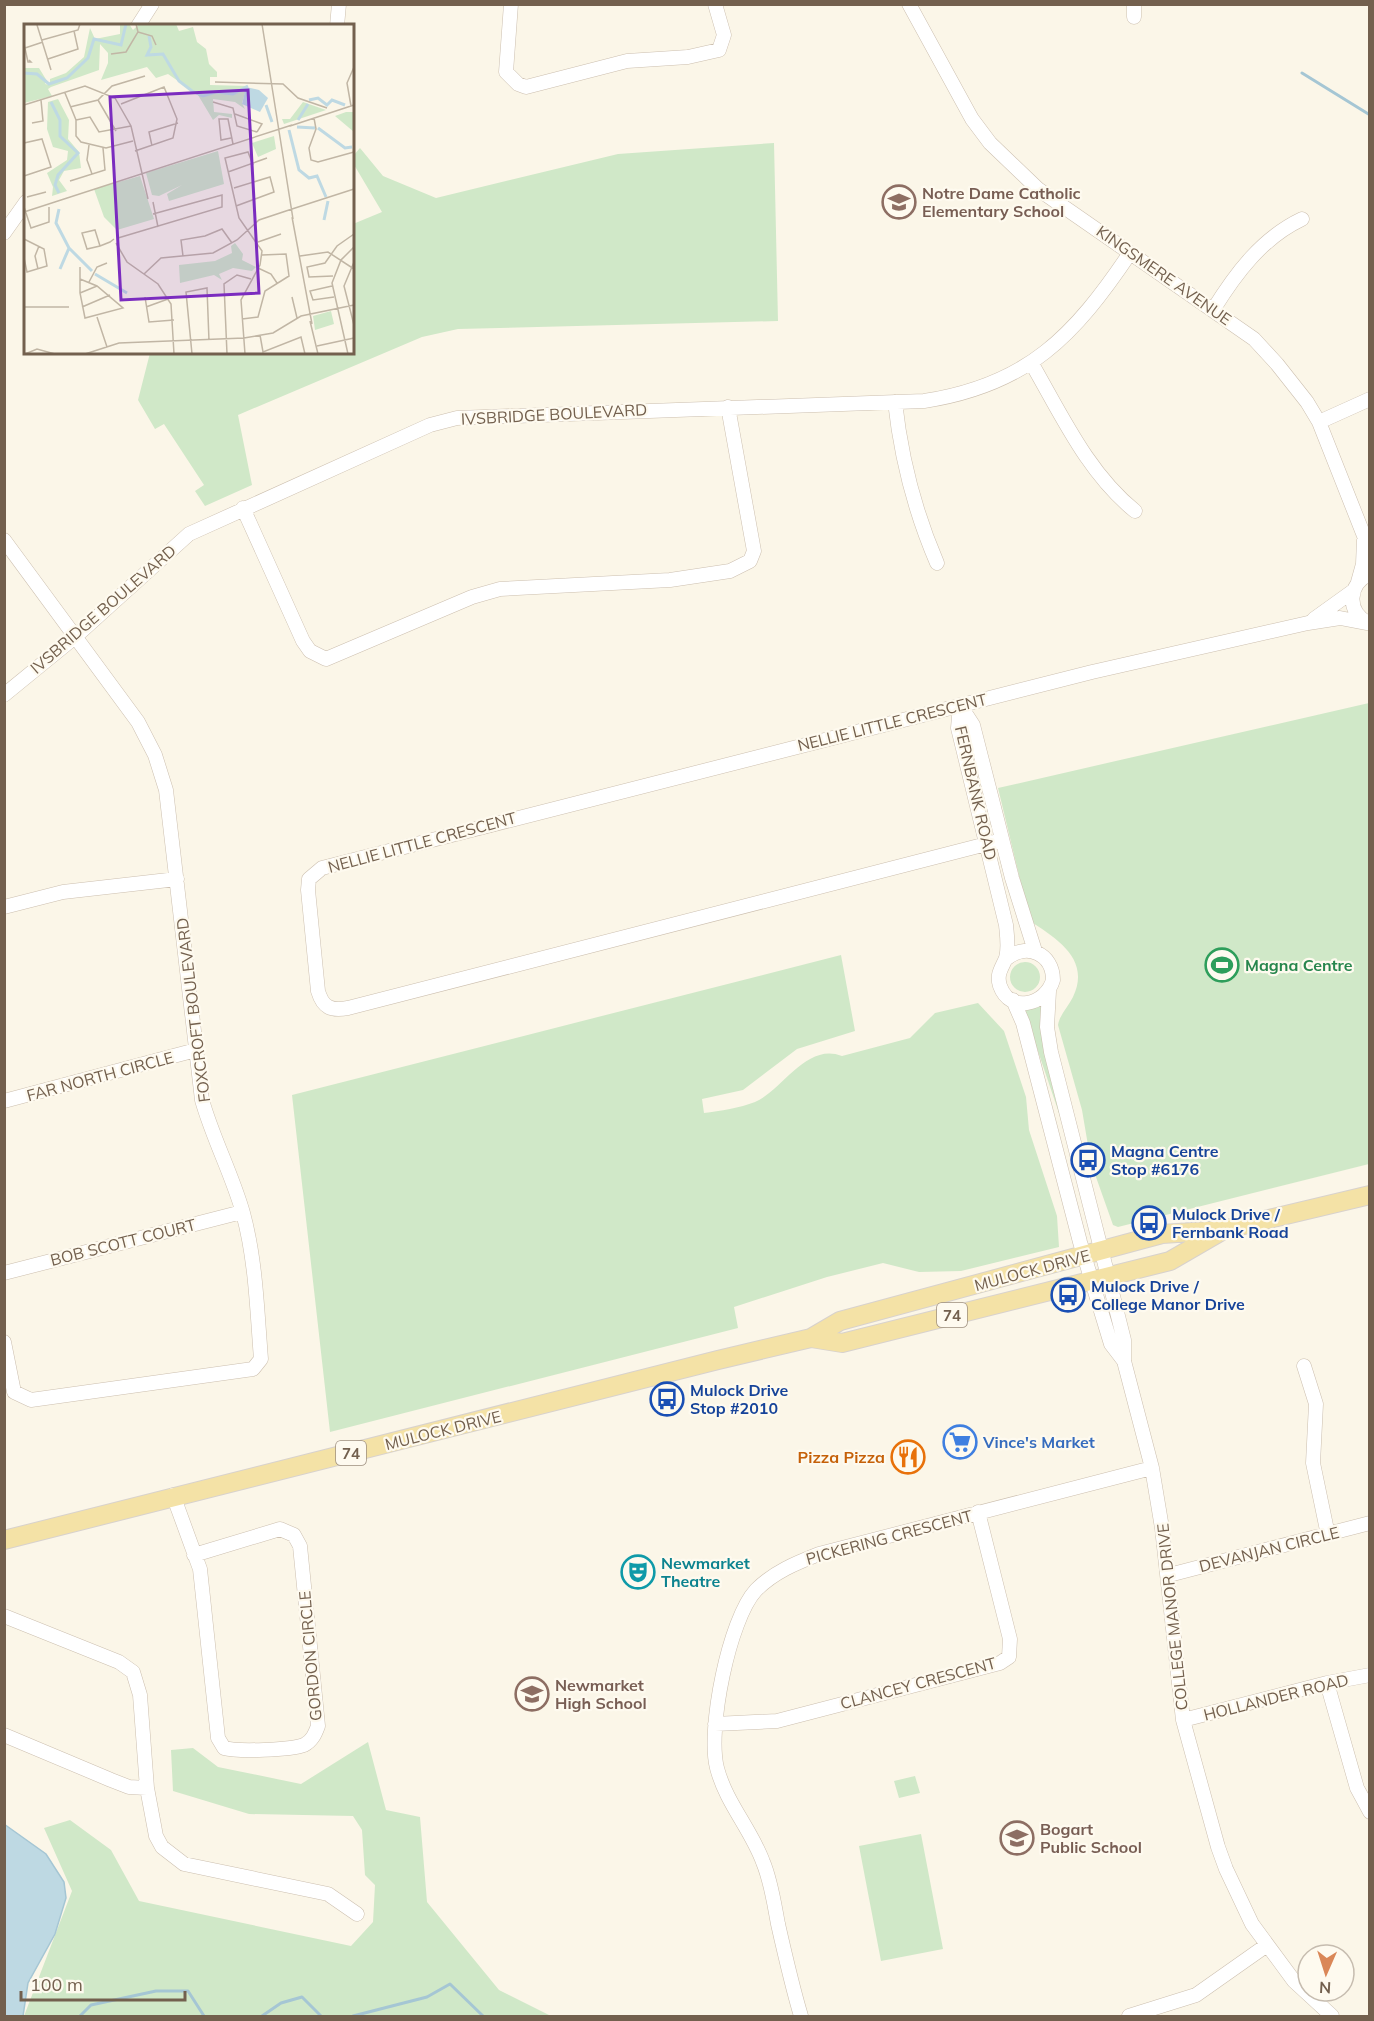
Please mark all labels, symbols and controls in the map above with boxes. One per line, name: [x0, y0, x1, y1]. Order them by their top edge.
inset map: [24, 24, 354, 354]
place label: Notre Dame Catholic Elementary School: [922, 183, 1081, 221]
school or university icon: Notre Dame Catholic Elementary School: [881, 184, 917, 220]
street label: KINGSMERE AVENUE: [1093, 221, 1235, 329]
street label: IVSBRIDGE BOULEVARD: [460, 399, 648, 429]
street label: IVSBRIDGE BOULEVARD: [26, 540, 180, 678]
street label: NELLIE LITTLE CRESCENT: [795, 689, 989, 755]
street label: FERNBANK ROAD: [951, 724, 1001, 862]
street label: NELLIE LITTLE CRESCENT: [326, 807, 519, 877]
street label: FOXCROFT BOULEVARD: [172, 917, 214, 1103]
sports icon: Magna Centre: [1204, 947, 1240, 983]
place label: Magna Centre: [1245, 955, 1353, 975]
street label: FAR NORTH CIRCLE: [24, 1047, 176, 1105]
place label: Magna Centre Stop #6176: [1111, 1141, 1219, 1179]
bus stop icon: Magna Centre Stop #6176: [1070, 1142, 1106, 1178]
place label: Mulock Drive / Fernbank Road: [1172, 1204, 1289, 1242]
bus stop icon: Mulock Drive / Fernbank Road: [1131, 1205, 1167, 1241]
street label: BOB SCOTT COURT: [48, 1214, 198, 1270]
street label: MULOCK DRIVE: [972, 1245, 1092, 1295]
place label: Mulock Drive / College Manor Drive: [1091, 1276, 1245, 1314]
bus stop icon: Mulock Drive / College Manor Drive: [1050, 1277, 1086, 1313]
road number: 74: [937, 1303, 967, 1327]
place label: Mulock Drive Stop #2010: [690, 1380, 789, 1418]
bus stop icon: Mulock Drive Stop #2010: [649, 1381, 685, 1417]
street label: MULOCK DRIVE: [383, 1406, 503, 1454]
supermarket icon: Vince's Market: [942, 1424, 978, 1460]
place label: Vince's Market: [982, 1432, 1095, 1452]
restaurant icon: Pizza Pizza: [890, 1439, 926, 1475]
road number: 74: [336, 1441, 366, 1465]
place label: Pizza Pizza: [798, 1447, 885, 1467]
street label: PICKERING CRESCENT: [804, 1505, 975, 1569]
street label: DEVANJAN CIRCLE: [1197, 1522, 1341, 1576]
street label: COLLEGE MANOR DRIVE: [1152, 1523, 1192, 1711]
place label: Newmarket Theatre: [661, 1553, 750, 1591]
theatre icon: Newmarket Theatre: [620, 1554, 656, 1590]
street label: GORDON CIRCLE: [294, 1590, 326, 1722]
street label: CLANCEY CRESCENT: [838, 1652, 998, 1713]
street label: HOLLANDER ROAD: [1201, 1669, 1351, 1725]
place label: Newmarket High School: [555, 1675, 647, 1713]
school or university icon: Newmarket High School: [514, 1676, 550, 1712]
place label: Bogart Public School: [1040, 1819, 1142, 1857]
school or university icon: Bogart Public School: [999, 1820, 1035, 1856]
north arrow: [1296, 1943, 1356, 2003]
scale bar: [21, 1964, 184, 2002]
text: 100 m: [30, 1973, 83, 1996]
text: N: [1319, 1978, 1332, 1998]

